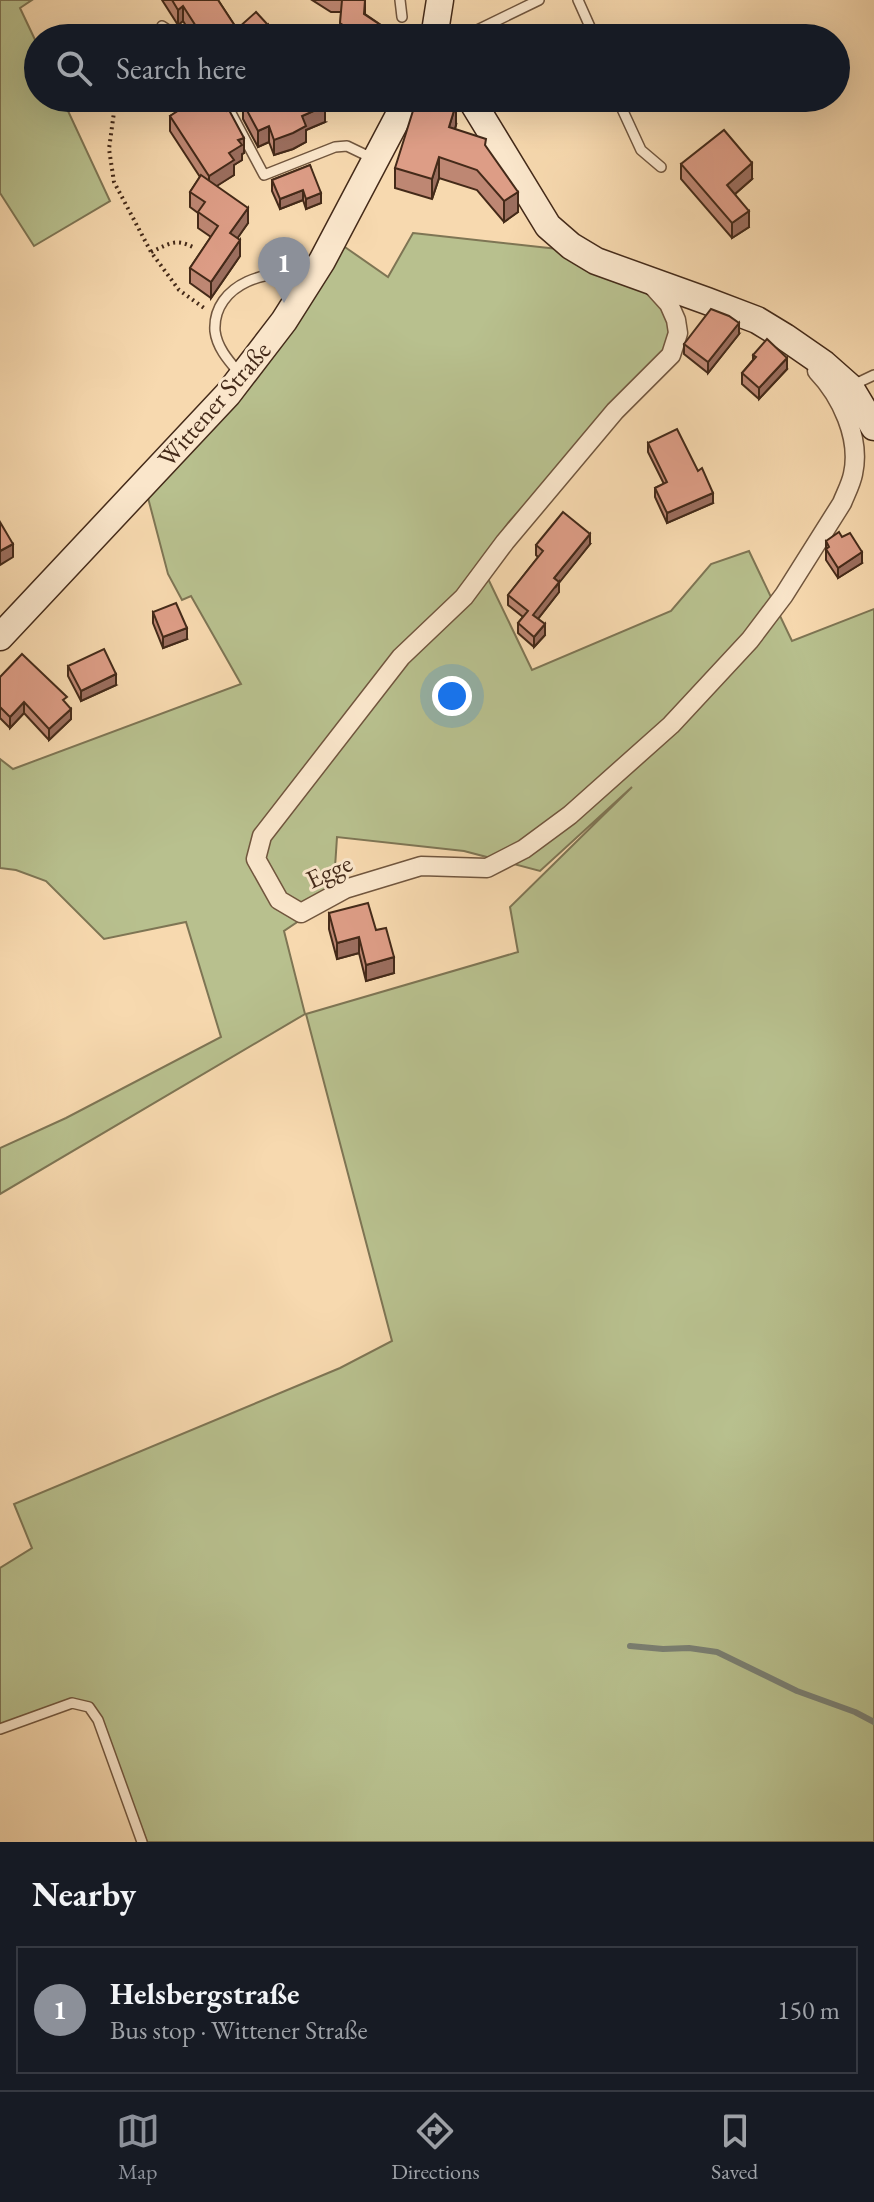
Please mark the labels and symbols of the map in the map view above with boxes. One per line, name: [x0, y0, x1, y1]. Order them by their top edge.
pin: 1: [258, 237, 310, 303]
street label: Wittener Straße: [150, 334, 278, 474]
your location: [432, 676, 472, 716]
street label: Egge: [300, 846, 358, 896]

